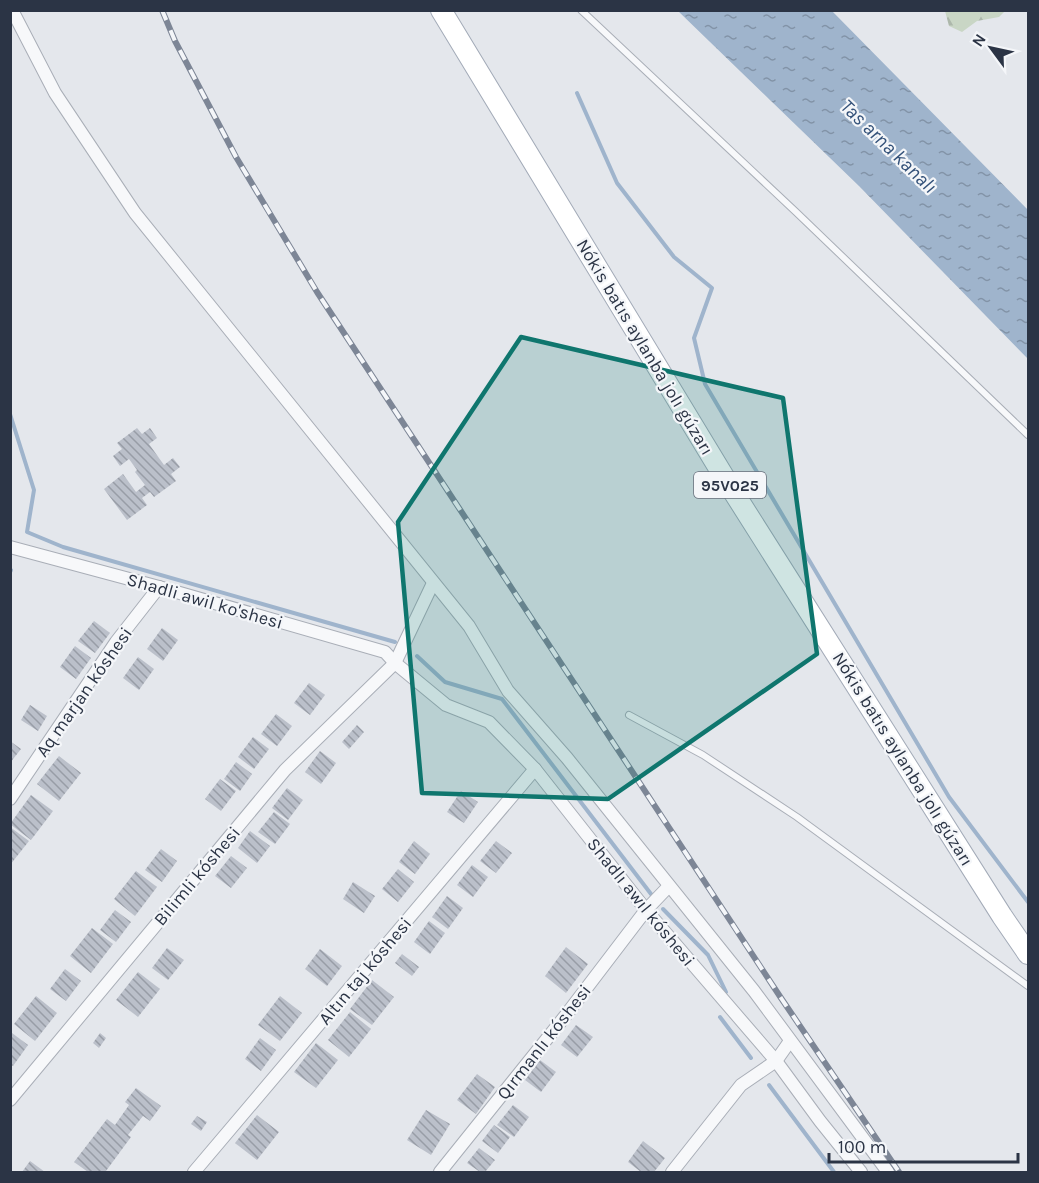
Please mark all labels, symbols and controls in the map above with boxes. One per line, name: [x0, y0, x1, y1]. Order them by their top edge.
north arrow: [961, 18, 1021, 78]
text: N: [968, 30, 990, 50]
water label: Tas arna kanalı: [836, 95, 942, 198]
street label: Nókis batıs aylanba jolı gúzarı: [572, 235, 718, 459]
road number: 95V025: [694, 472, 766, 498]
street label: Shadli awil ko'shesi: [124, 568, 286, 634]
street label: Aq marjan kóshesi: [31, 623, 137, 761]
street label: Nókis batıs aylanba jolı gúzarı: [828, 648, 978, 870]
street label: Bilimli kóshesi: [149, 822, 245, 930]
street label: Shadlı awıl kóshesi: [582, 833, 700, 971]
street label: Altın taj kóshesi: [314, 913, 416, 1029]
street label: Qırmanlı kóshesi: [492, 980, 596, 1104]
scale bar: [829, 1126, 1018, 1164]
text: 100 m: [838, 1136, 886, 1158]

